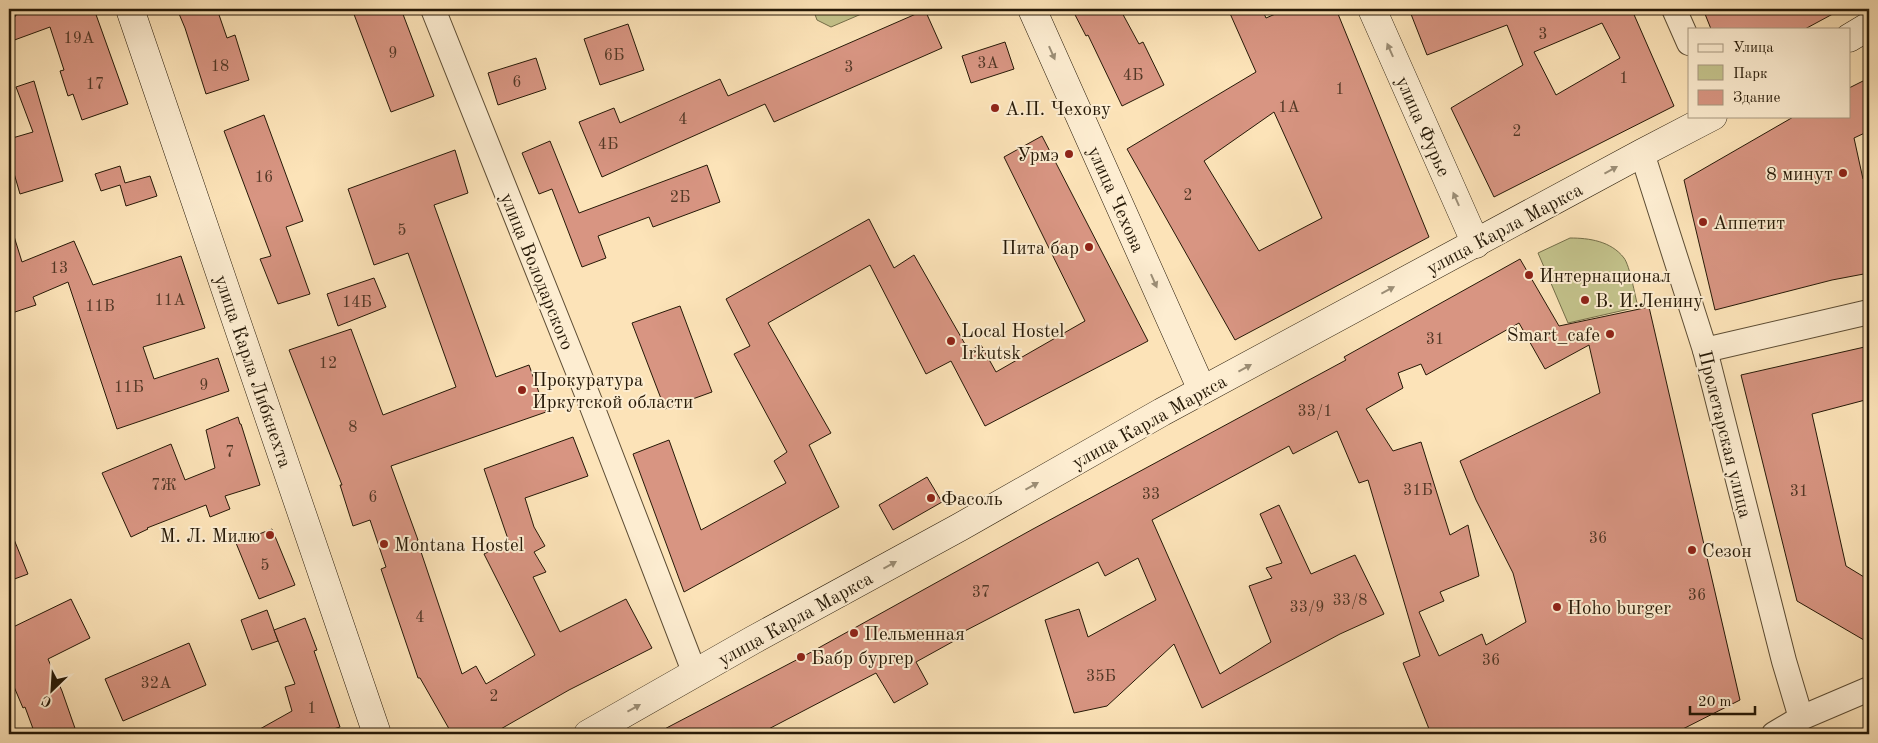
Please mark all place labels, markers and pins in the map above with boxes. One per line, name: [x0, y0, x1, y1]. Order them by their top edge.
place label: А.П. Чехову: [1005, 101, 1111, 120]
marker: А.П. Чехову: [989, 102, 1001, 114]
place label: Урмэ: [1017, 147, 1059, 166]
marker: Урмэ: [1063, 148, 1075, 160]
place label: 8 минут: [1766, 166, 1833, 185]
marker: 8 минут: [1837, 167, 1849, 179]
place label: Аппетит: [1713, 215, 1785, 234]
marker: Аппетит: [1697, 216, 1709, 228]
place label: Пита бар: [1001, 240, 1079, 259]
marker: Пита бар: [1083, 241, 1095, 253]
place label: Интернационал: [1539, 268, 1671, 287]
marker: Интернационал: [1523, 269, 1535, 281]
place label: В. И.Ленину: [1595, 293, 1703, 312]
marker: В. И.Ленину: [1579, 294, 1591, 306]
place label: Local Hostel Irkutsk: [961, 323, 1064, 364]
place label: Smart_cafe: [1507, 327, 1600, 346]
marker: Smart_cafe: [1604, 328, 1616, 340]
marker: Local Hostel Irkutsk: [945, 335, 957, 347]
place label: Прокуратура Иркутской области: [532, 372, 693, 413]
marker: Прокуратура Иркутской области: [516, 384, 528, 396]
place label: Фасоль: [941, 491, 1003, 510]
marker: Фасоль: [925, 492, 937, 504]
place label: М. Л. Милю: [160, 528, 260, 547]
marker: М. Л. Милю: [264, 529, 276, 541]
place label: Montana Hostel: [394, 537, 524, 556]
marker: Montana Hostel: [378, 538, 390, 550]
place label: Сезон: [1702, 543, 1752, 562]
marker: Сезон: [1686, 544, 1698, 556]
place label: Hoho burger: [1567, 600, 1671, 619]
marker: Hoho burger: [1551, 601, 1563, 613]
place label: Пельменная: [864, 626, 965, 645]
marker: Пельменная: [848, 627, 860, 639]
place label: Бабр бургер: [811, 650, 914, 669]
marker: Бабр бургер: [795, 651, 807, 663]

